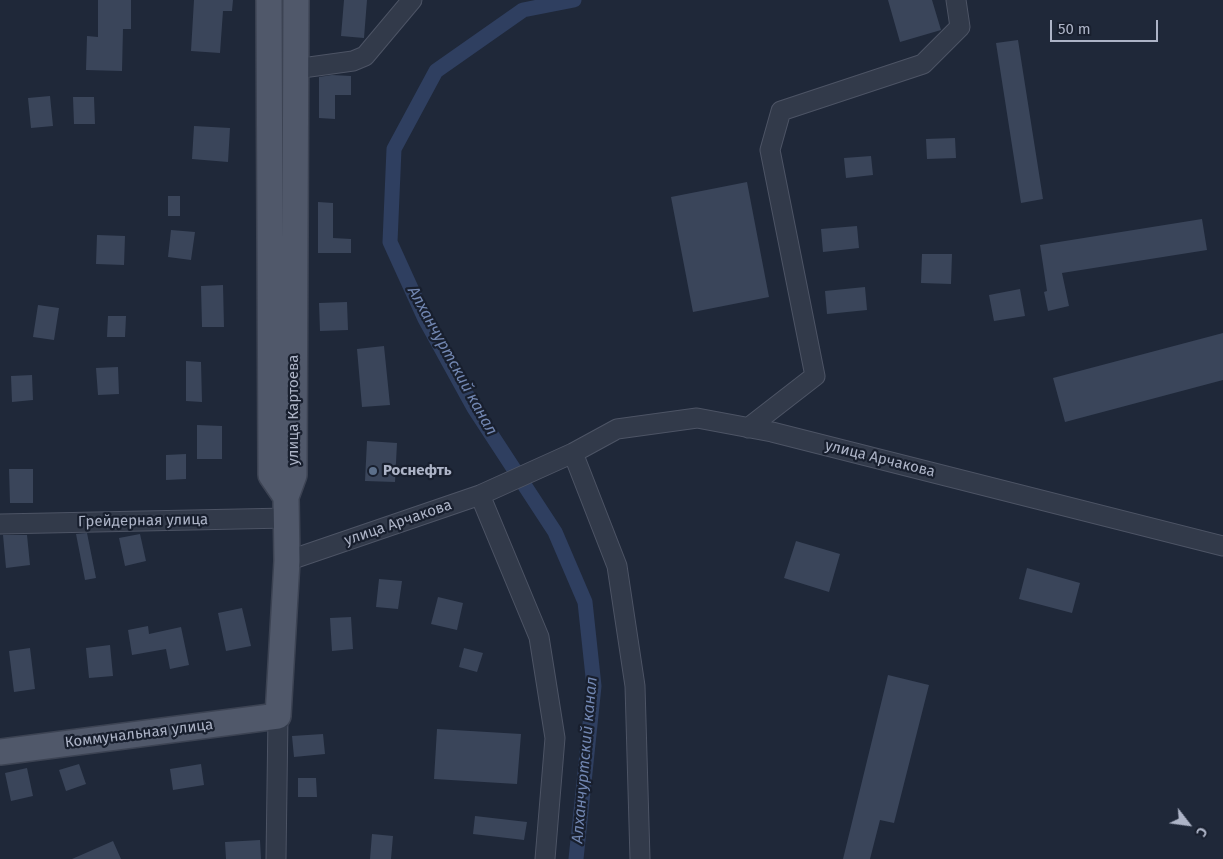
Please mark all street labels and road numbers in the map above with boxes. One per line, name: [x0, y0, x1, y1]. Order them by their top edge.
street label: улица Картоева: [285, 355, 303, 465]
street label: улица Арчакова: [823, 437, 937, 481]
street label: улица Арчакова: [342, 496, 454, 550]
street label: Грейдерная улица: [78, 511, 208, 531]
street label: Коммунальная улица: [64, 716, 214, 752]

